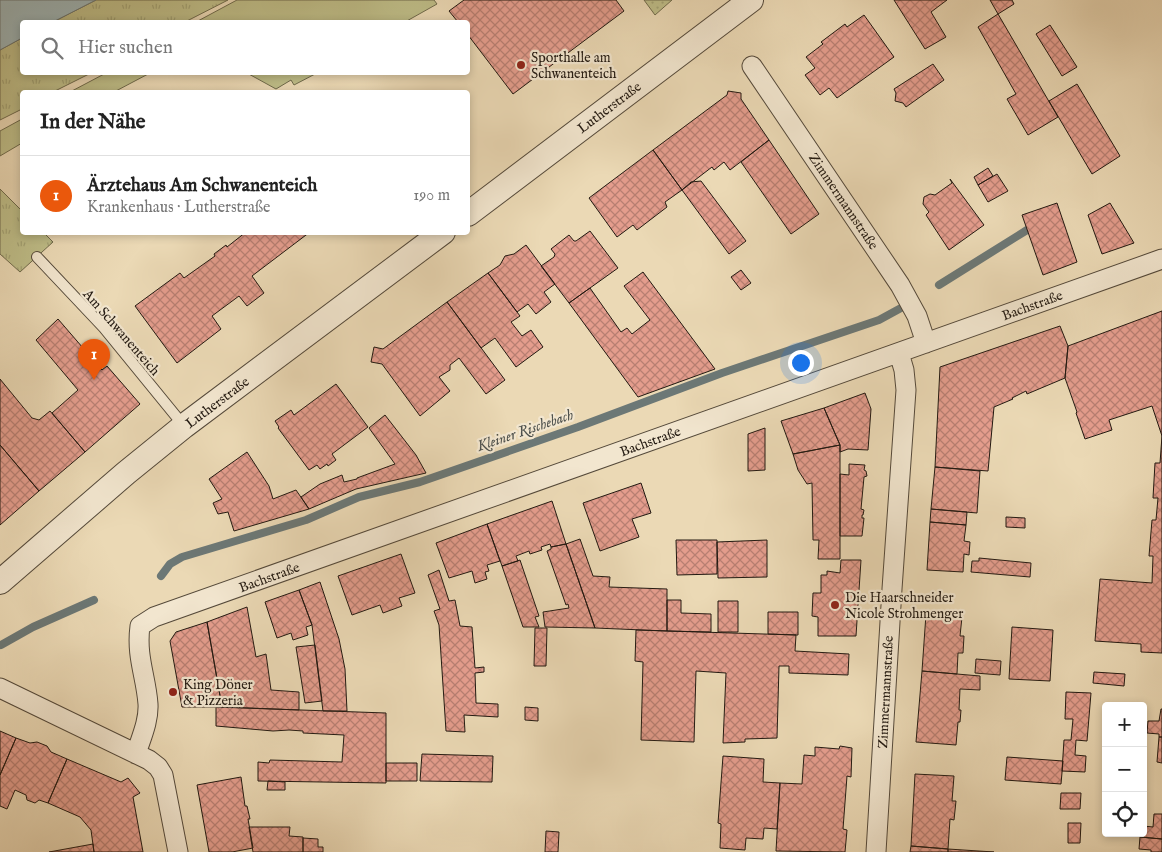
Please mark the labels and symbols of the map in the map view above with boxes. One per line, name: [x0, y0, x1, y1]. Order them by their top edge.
place label: Sporthalle am Schwanenteich: [531, 49, 617, 83]
marker: Sporthalle am Schwanenteich: [515, 59, 527, 71]
street label: Lutherstraße: [574, 78, 646, 138]
street label: Zimmermannstraße: [804, 150, 883, 254]
street label: Am Schwanenteich: [78, 285, 164, 380]
street label: Bachstraße: [1000, 286, 1066, 325]
pin: 1: [78, 339, 110, 380]
your location: [788, 350, 814, 376]
street label: Lutherstraße: [182, 373, 254, 433]
water label: Kleiner Rischebach: [474, 405, 576, 456]
street label: Bachstraße: [618, 422, 684, 461]
street label: Bachstraße: [237, 558, 303, 597]
place label: Die Haarschneider Nicole Strohmenger: [845, 589, 963, 623]
marker: Die Haarschneider Nicole Strohmenger: [829, 599, 841, 611]
street label: Zimmermannstraße: [874, 635, 898, 749]
place label: King Döner & Pizzeria: [183, 676, 253, 710]
marker: King Döner & Pizzeria: [167, 686, 179, 698]

